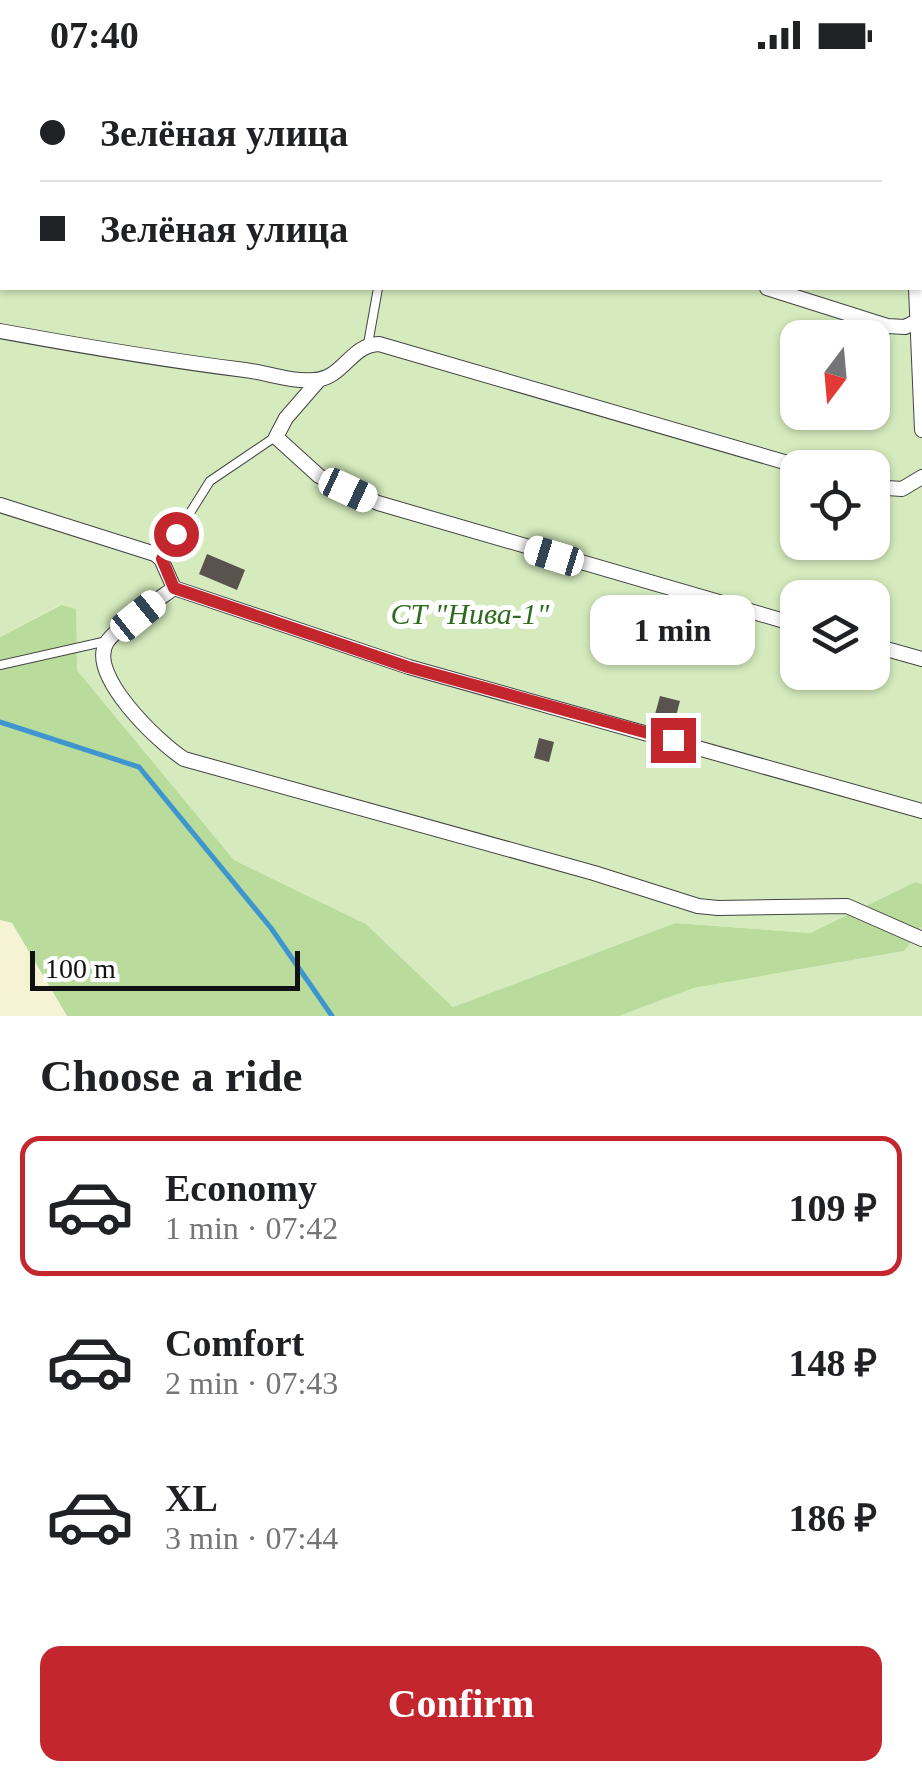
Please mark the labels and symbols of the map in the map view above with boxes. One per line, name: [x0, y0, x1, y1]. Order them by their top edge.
north arrow: [780, 320, 890, 430]
car: [314, 464, 382, 516]
route start: [154, 512, 199, 557]
car: [521, 533, 587, 579]
car: [105, 585, 171, 647]
callout: 1 min: [590, 595, 756, 665]
park label: СТ "Нива-1": [391, 597, 550, 630]
route end: [651, 718, 696, 763]
scale bar: [30, 946, 300, 990]

